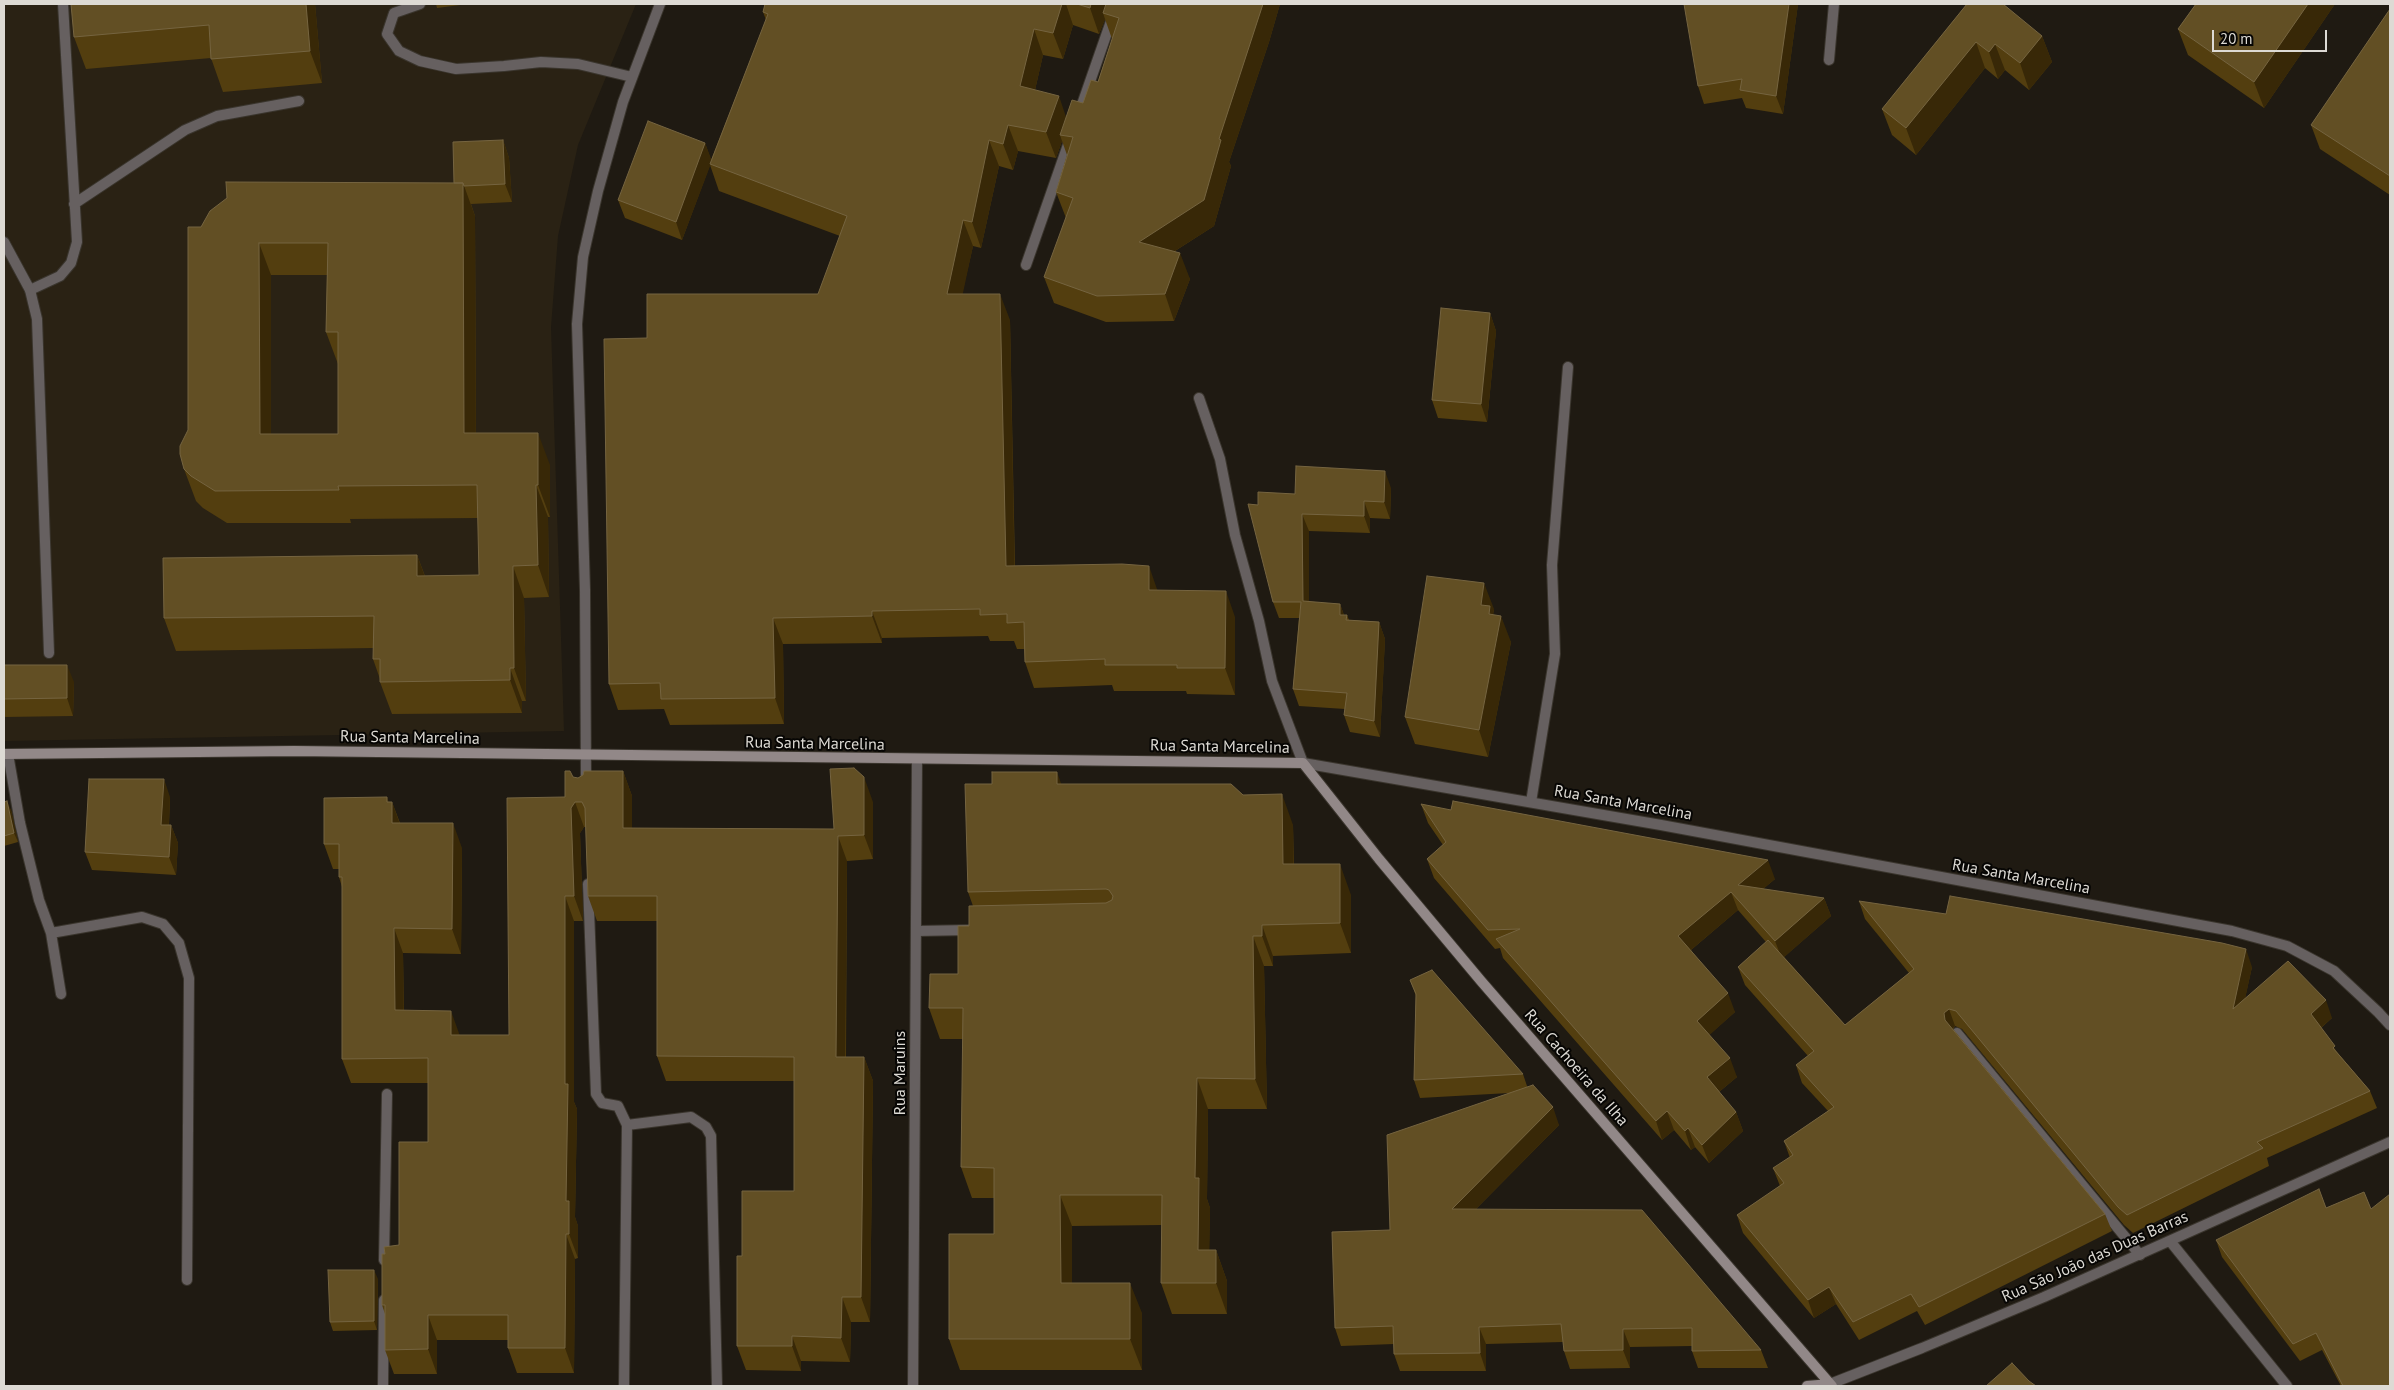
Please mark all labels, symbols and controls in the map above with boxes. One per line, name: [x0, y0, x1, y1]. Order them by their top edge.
scale bar: [2214, 20, 2329, 52]
text: 20 m: [2220, 29, 2253, 48]
street label: Rua Santa Marcelina: [340, 727, 480, 749]
street label: Rua Santa Marcelina: [745, 733, 885, 755]
street label: Rua Santa Marcelina: [1150, 736, 1290, 758]
street label: Rua Santa Marcelina: [1553, 781, 1693, 825]
street label: Rua Santa Marcelina: [1951, 855, 2091, 899]
street label: Rua Cachoeira da Ilha: [1520, 1006, 1632, 1130]
street label: Rua Maruins: [890, 1031, 910, 1115]
street label: Rua São João das Duas Barras: [1999, 1207, 2191, 1307]

